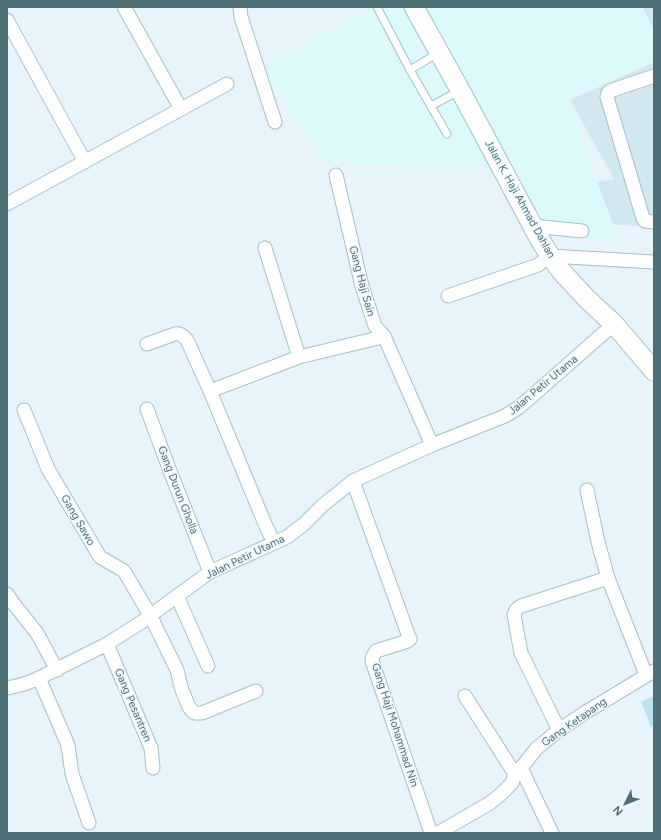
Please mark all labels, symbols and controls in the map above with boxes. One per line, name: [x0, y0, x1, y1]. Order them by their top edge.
street label: Jalan K. Haji Ahmad Dahlan: [482, 138, 558, 260]
street label: Gang Haji Sain: [346, 244, 378, 318]
street label: Jalan Petir Utama: [506, 352, 580, 418]
street label: Gang Durun Gholla: [155, 444, 201, 536]
street label: Gang Sawo: [58, 492, 98, 548]
street label: Jalan Petir Utama: [203, 532, 287, 582]
street label: Gang Haji Mohammad Nin: [369, 661, 421, 789]
street label: Gang Pesantren: [112, 666, 154, 744]
street label: Gang Ketapang: [539, 695, 609, 749]
north arrow: [605, 784, 645, 824]
text: N: [610, 803, 626, 818]

